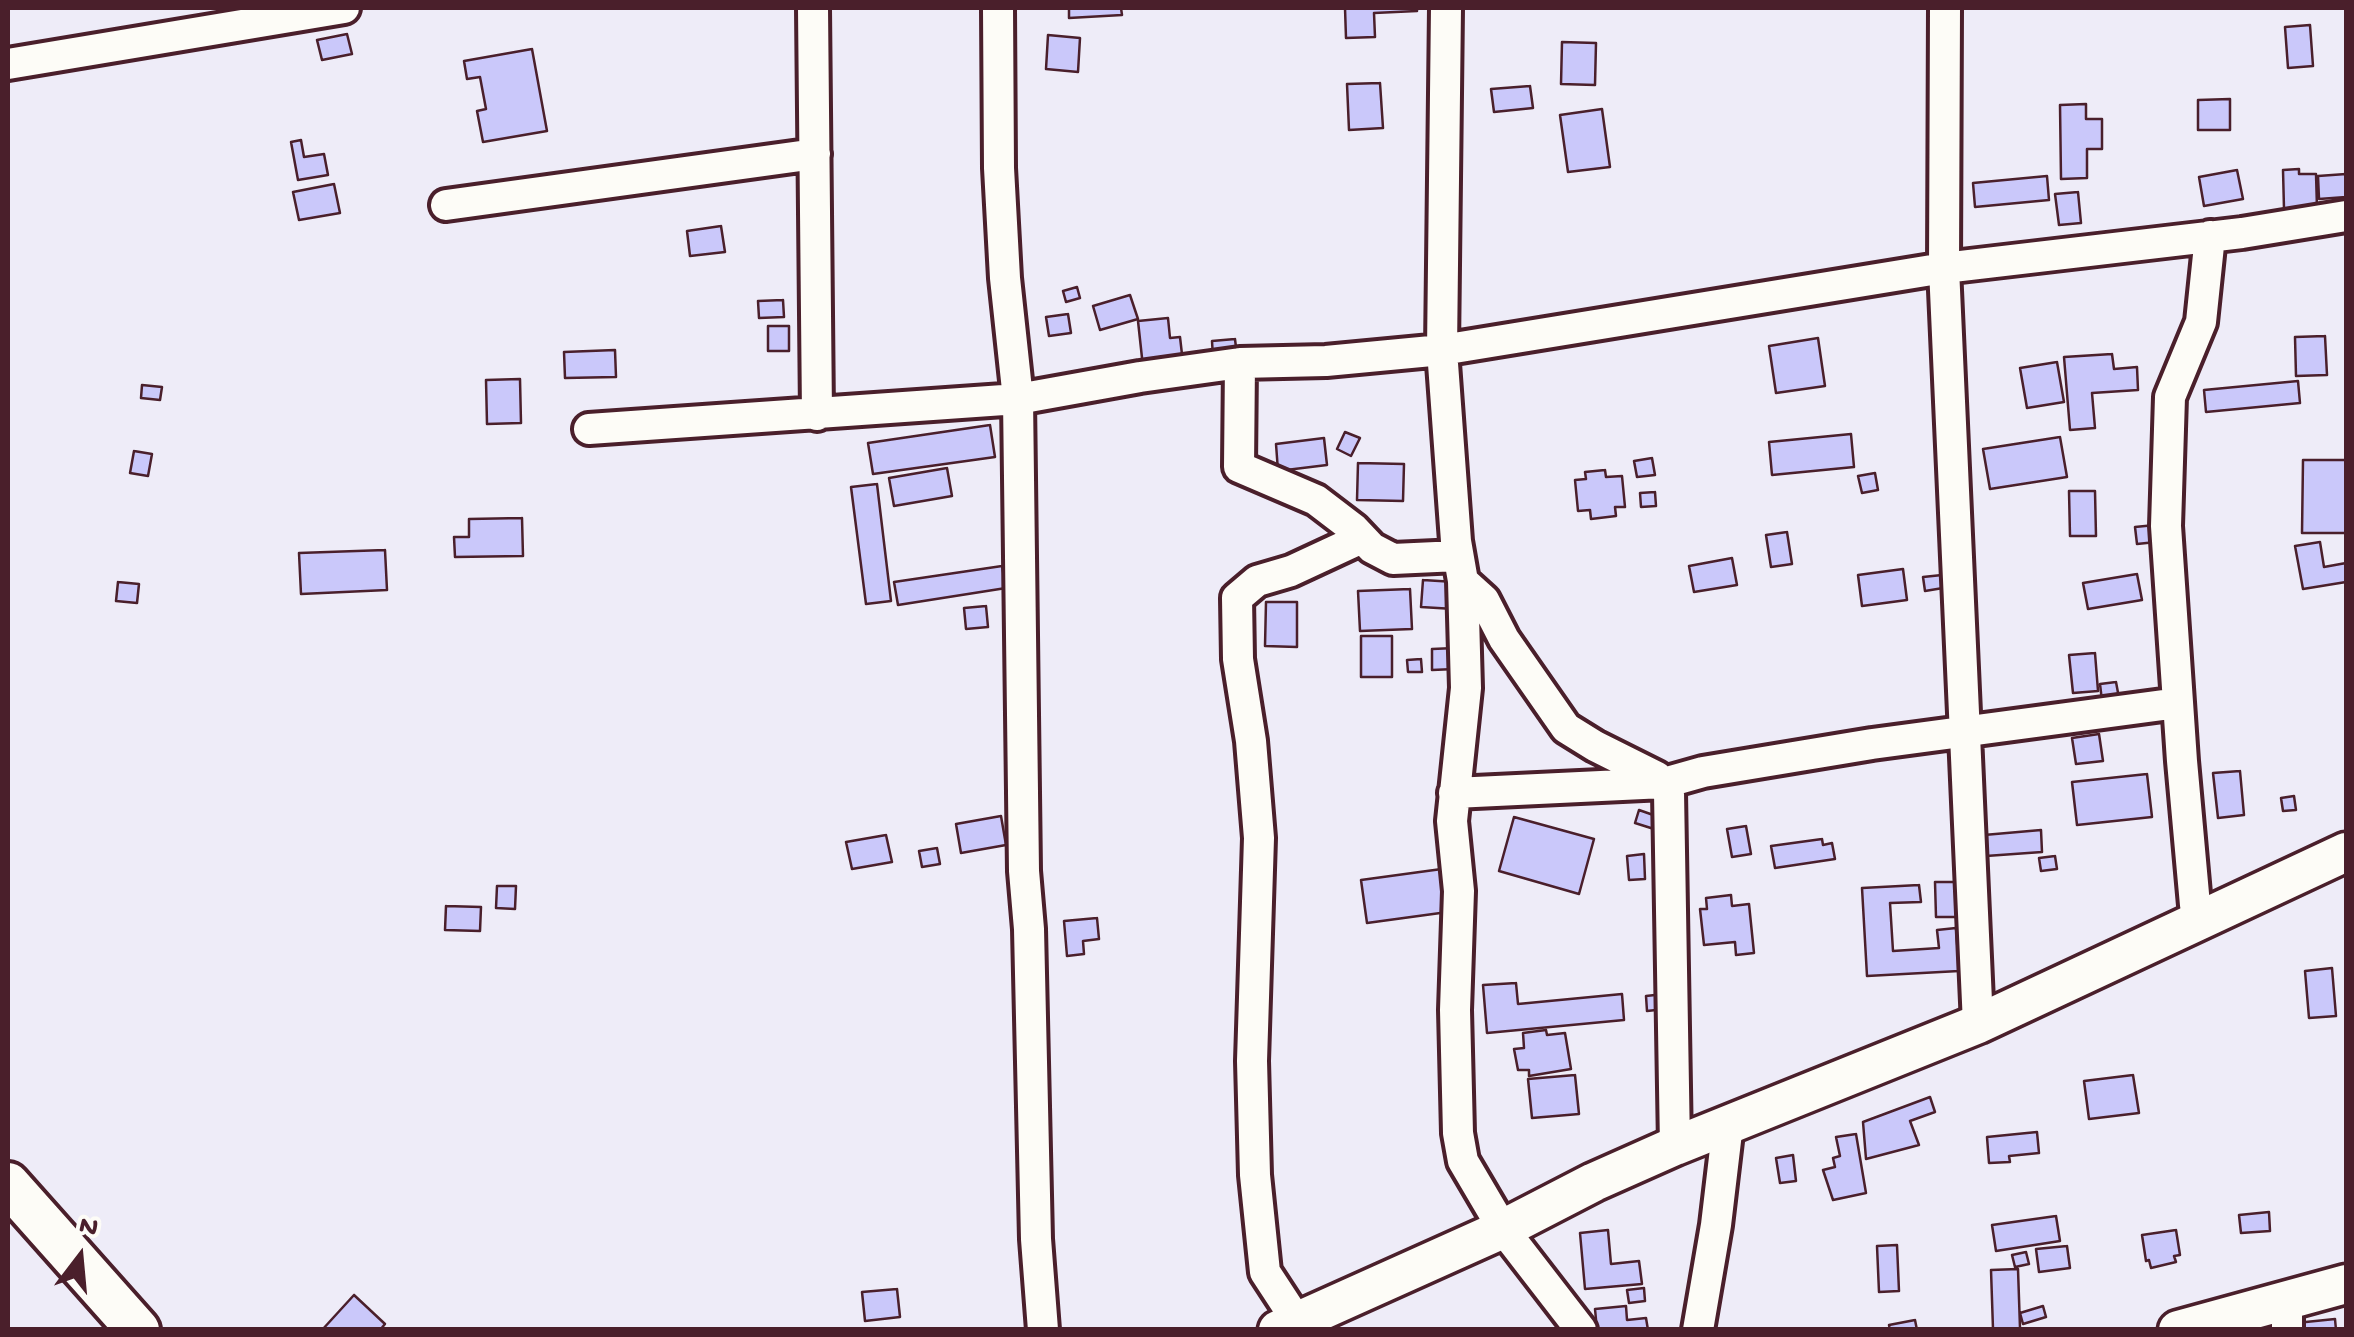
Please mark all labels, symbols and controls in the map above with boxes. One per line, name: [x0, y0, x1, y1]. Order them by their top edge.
north arrow: [30, 1207, 130, 1307]
text: N: [75, 1209, 102, 1246]

